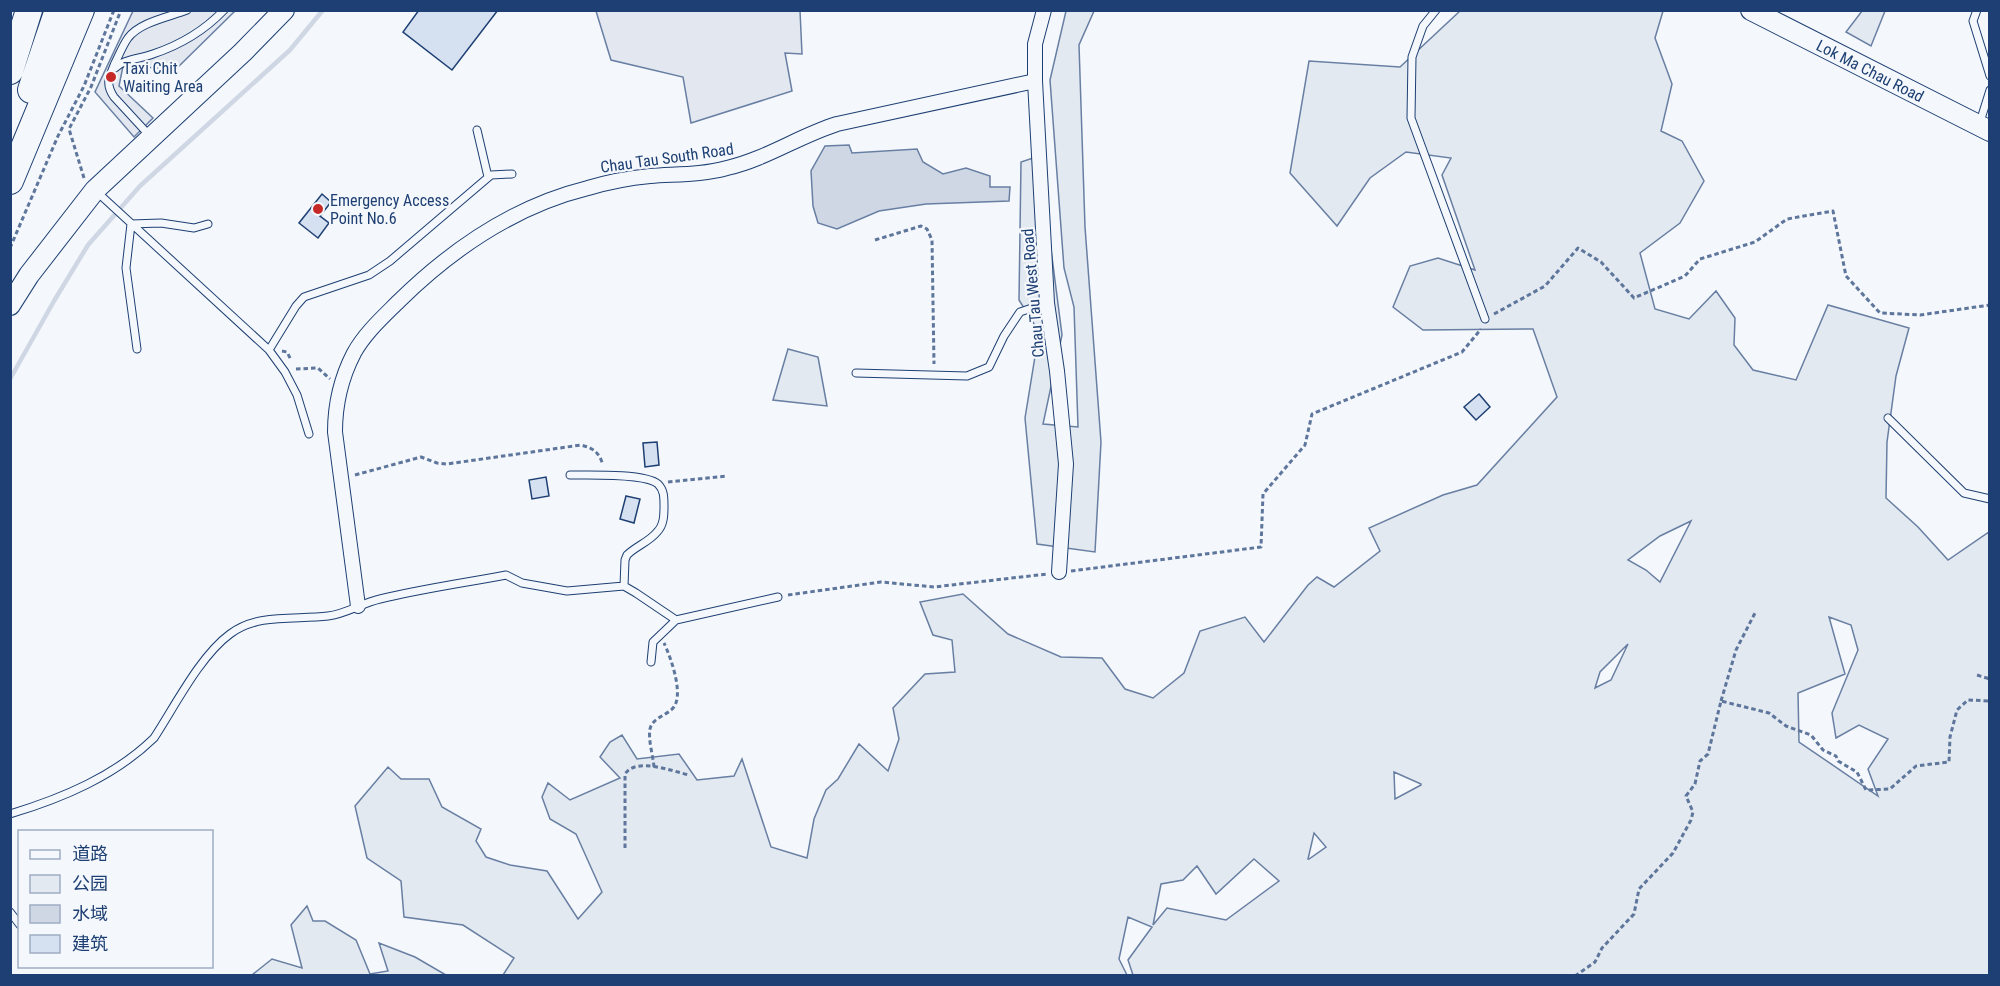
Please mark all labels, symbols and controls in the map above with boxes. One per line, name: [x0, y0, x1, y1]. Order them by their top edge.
street label: Lok Ma Chau Road: [1813, 36, 1927, 106]
place label: Taxi Chit Waiting Area: [123, 59, 203, 96]
marker: Taxi Chit Waiting Area: [104, 70, 118, 84]
street label: Chau Tau South Road: [599, 139, 735, 177]
place label: Emergency Access Point No.6: [330, 191, 449, 228]
marker: Emergency Access Point No.6: [311, 202, 325, 216]
street label: Chau Tau West Road: [1018, 228, 1048, 358]
legend: [18, 830, 213, 968]
text: 道路: [72, 843, 108, 864]
text: 公园: [72, 873, 108, 894]
text: 水域: [72, 903, 108, 924]
text: 建筑: [72, 933, 108, 954]

